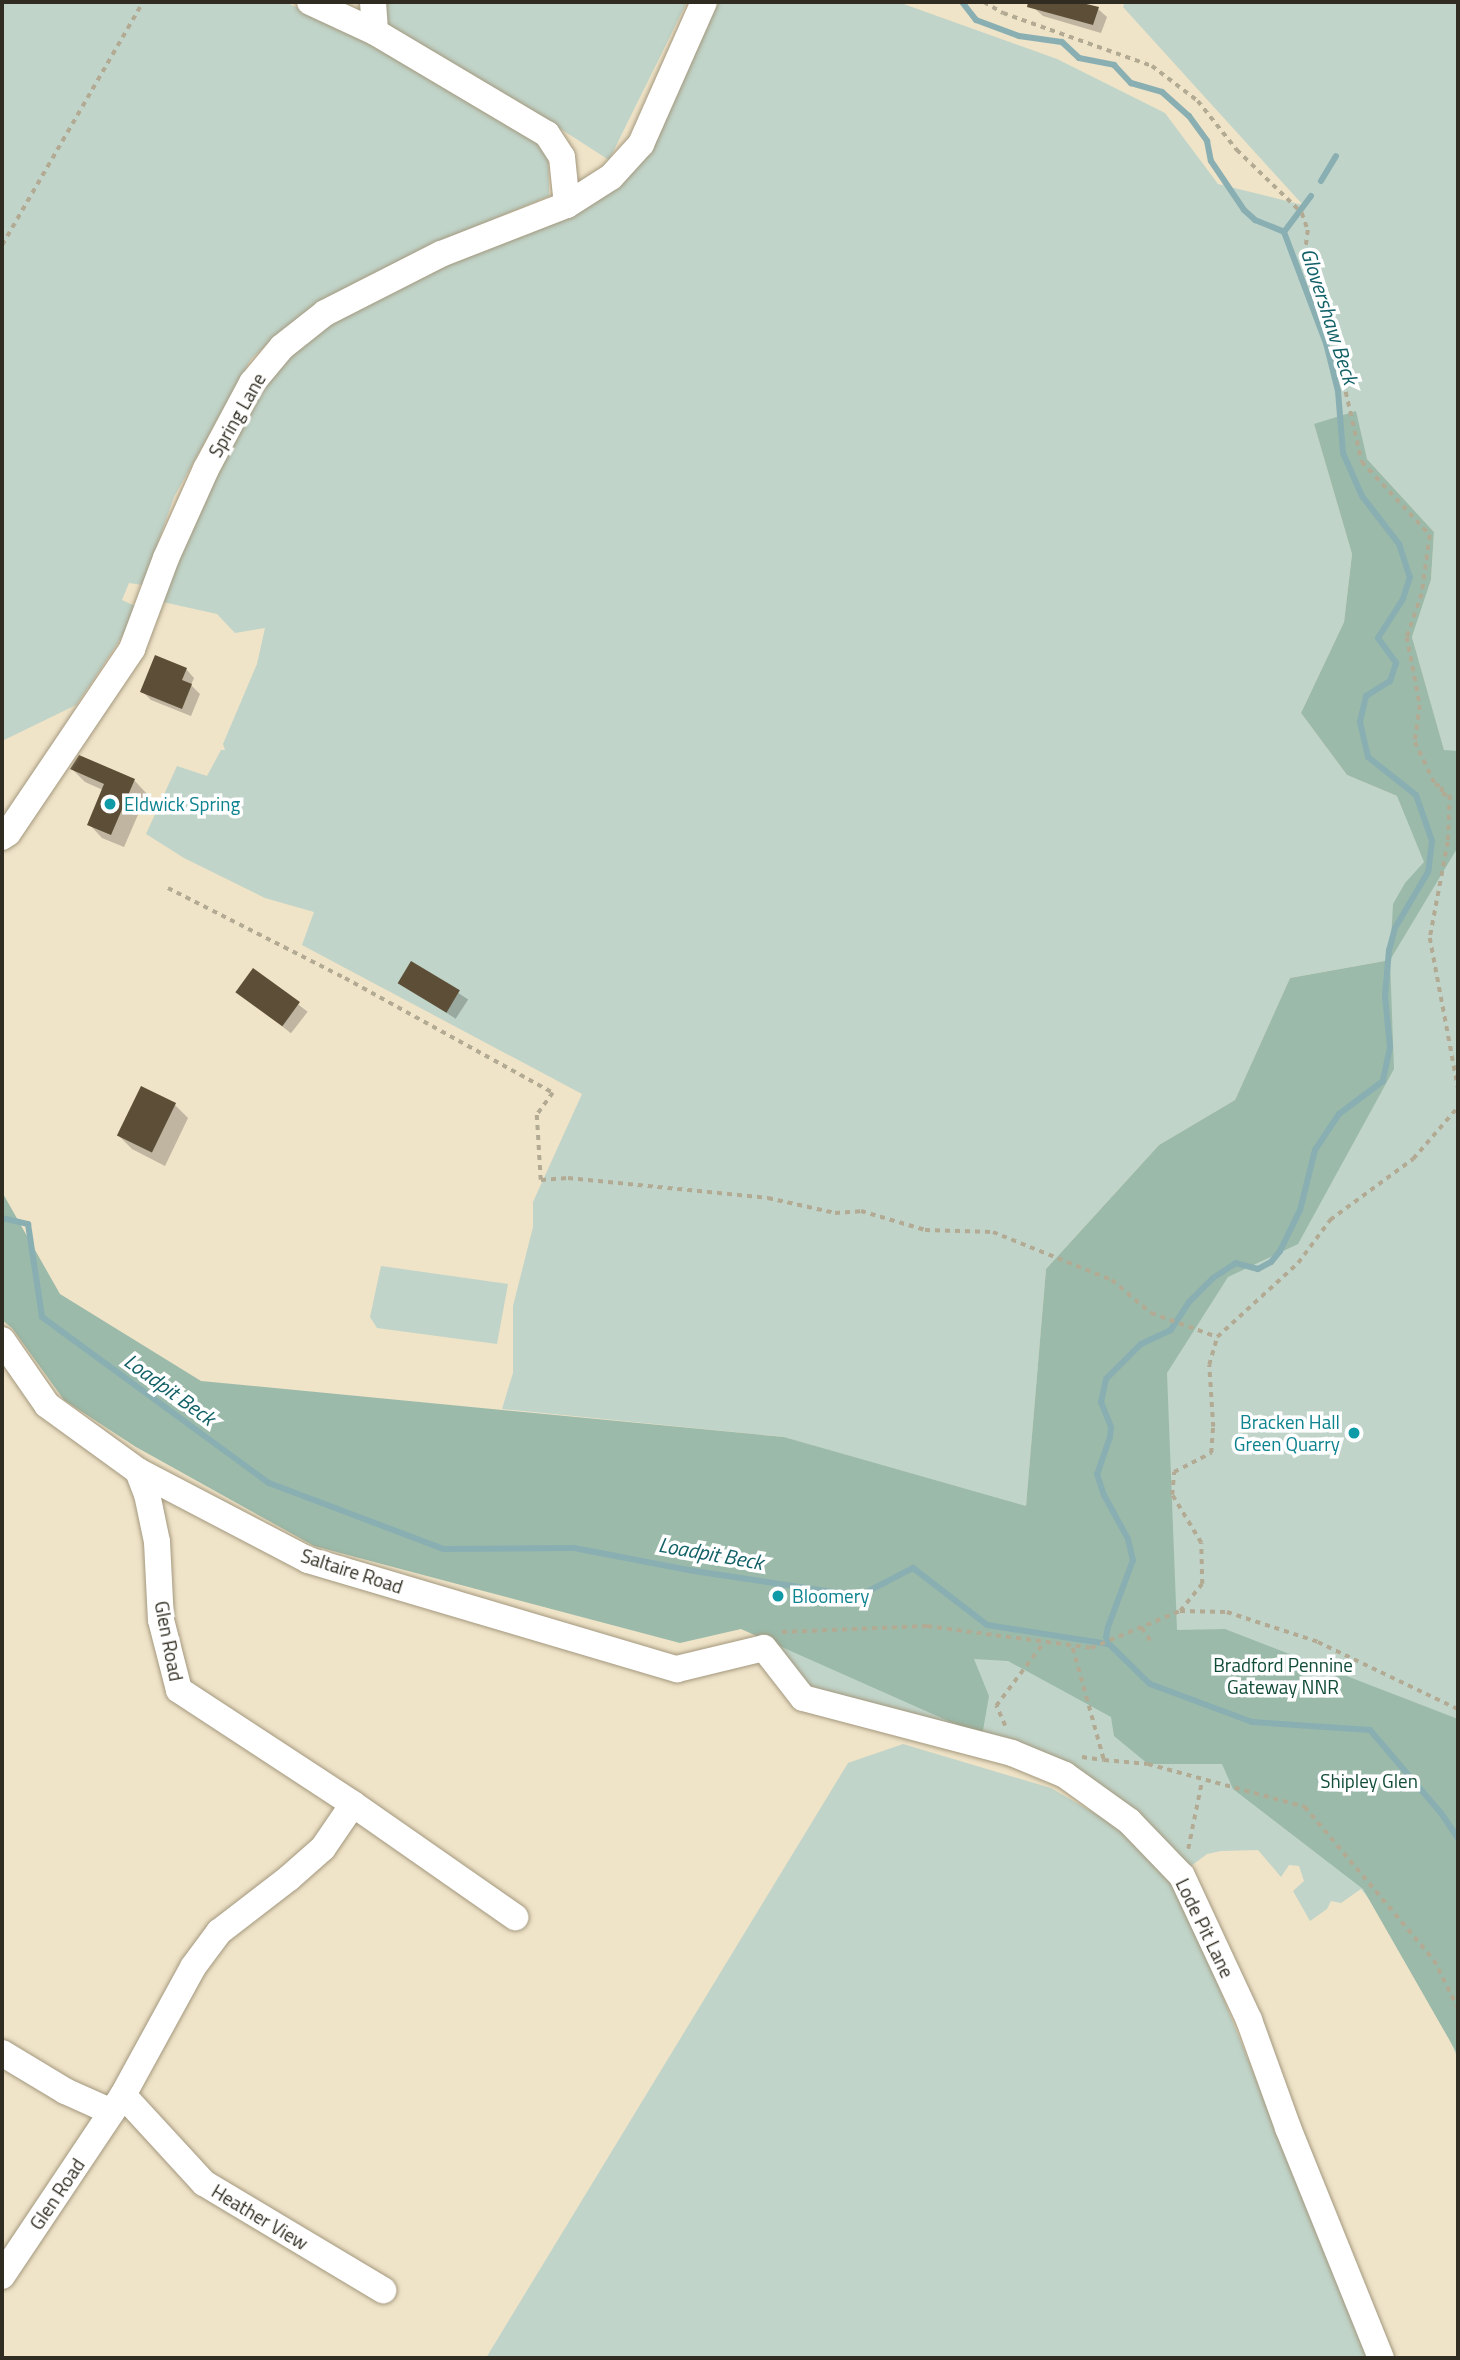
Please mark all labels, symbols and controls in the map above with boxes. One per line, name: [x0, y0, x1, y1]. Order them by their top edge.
water label: Glovershaw Beck: [1296, 245, 1364, 387]
street label: Spring Lane: [204, 369, 270, 461]
place label: Eldwick Spring: [124, 793, 240, 815]
marker: Eldwick Spring: [102, 796, 118, 812]
water label: Loadpit Beck: [120, 1348, 220, 1430]
place label: Bracken Hall Green Quarry: [1234, 1411, 1340, 1455]
marker: Bracken Hall Green Quarry: [1346, 1425, 1362, 1441]
water label: Loadpit Beck: [657, 1531, 765, 1575]
street label: Saltaire Road: [298, 1544, 406, 1598]
place label: Bloomery: [792, 1585, 869, 1607]
marker: Bloomery: [770, 1588, 786, 1604]
street label: Glen Road: [150, 1599, 188, 1683]
park label: Bradford Pennine Gateway NNR: [1213, 1654, 1353, 1698]
park label: Shipley Glen: [1320, 1770, 1418, 1792]
street label: Lode Pit Lane: [1171, 1875, 1239, 1981]
street label: Glen Road: [25, 2154, 89, 2234]
street label: Heather View: [208, 2179, 312, 2255]

